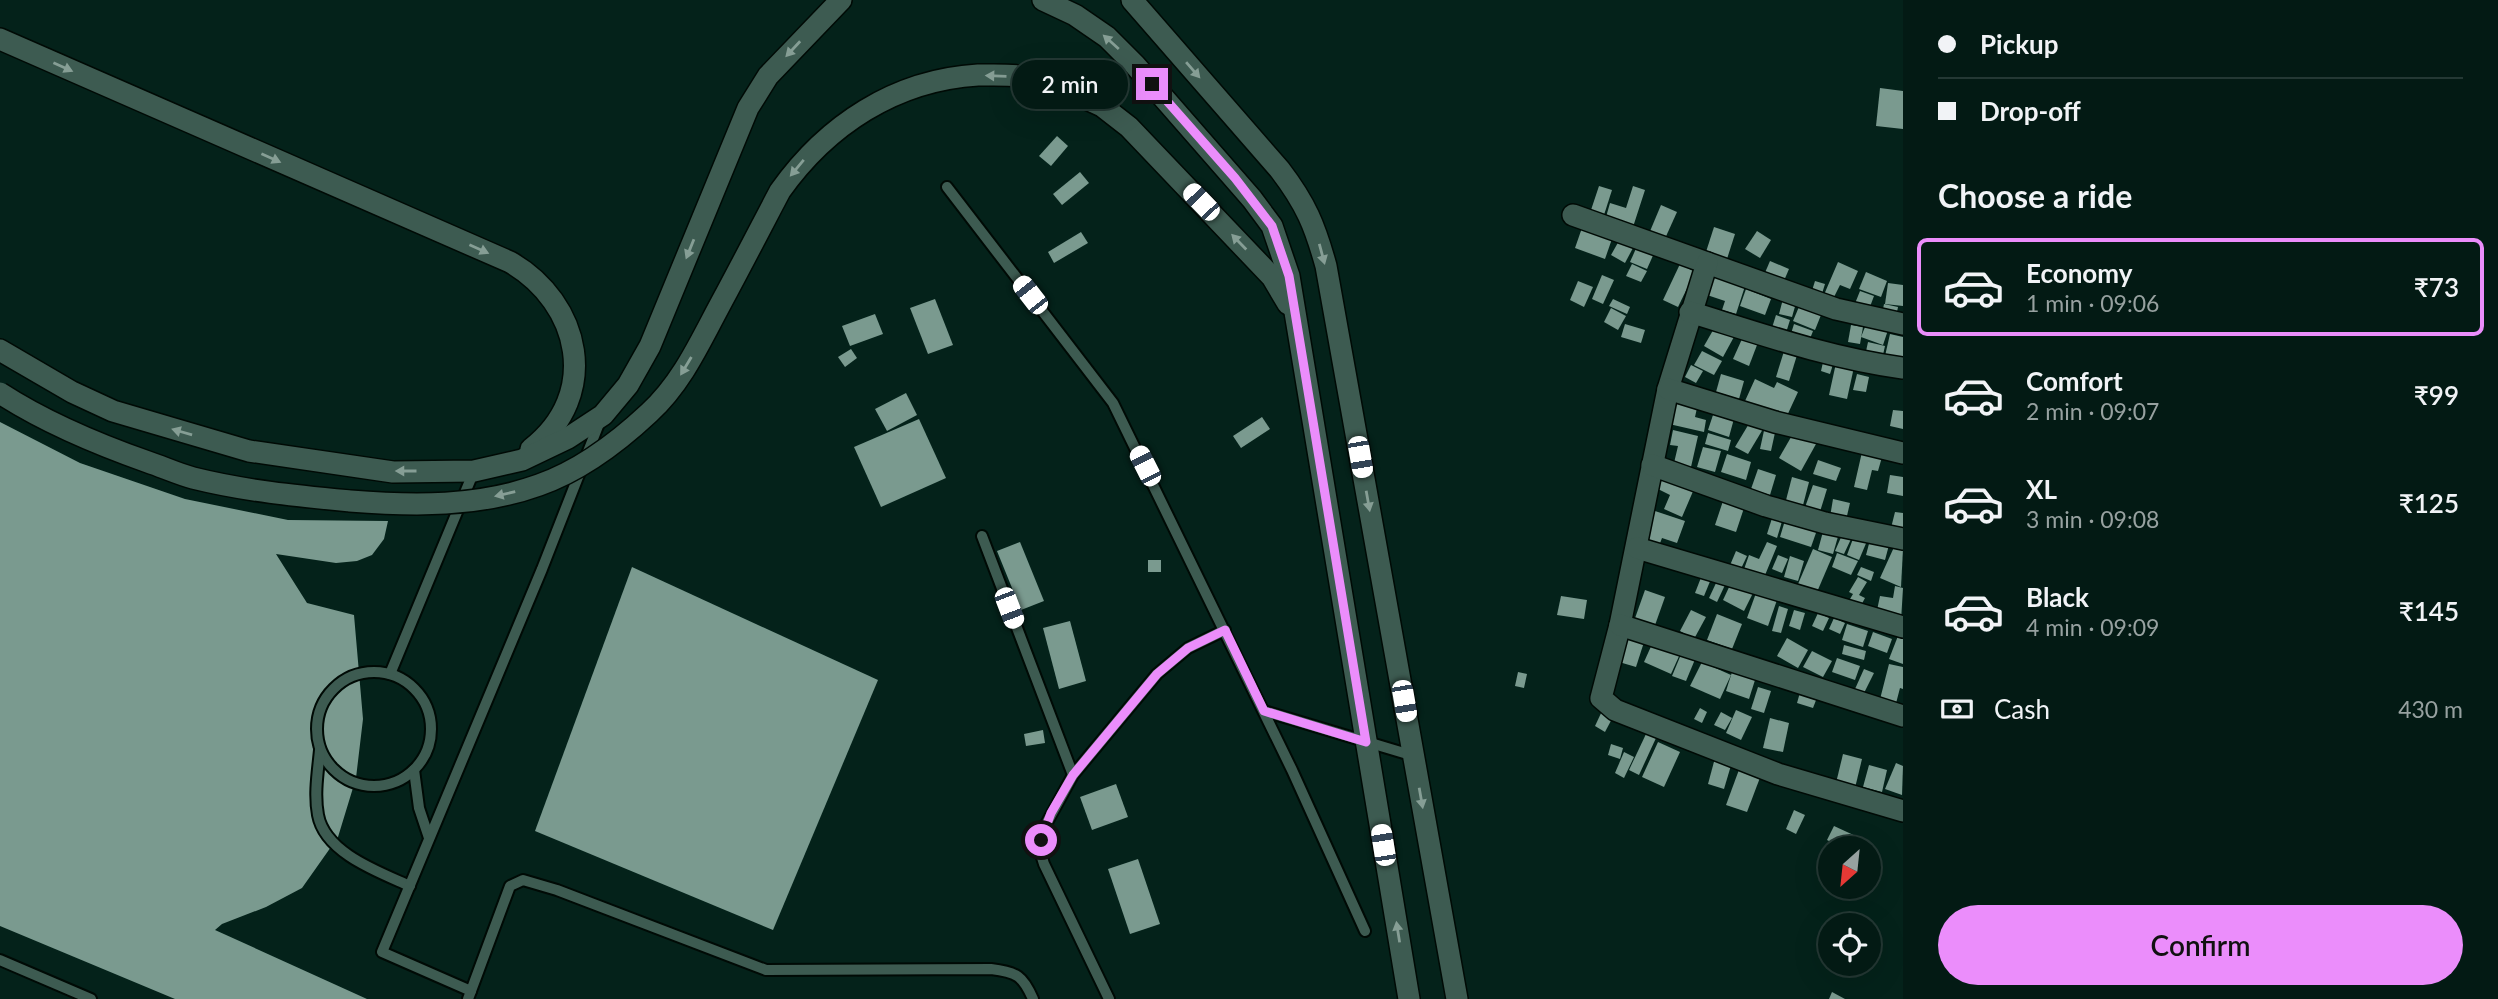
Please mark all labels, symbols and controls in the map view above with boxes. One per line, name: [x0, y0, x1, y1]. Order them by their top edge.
text: Pickup: [1980, 28, 2059, 60]
one-way arrow: [1102, 34, 1120, 50]
one-way arrow: [786, 40, 802, 57]
callout: 2 min: [1012, 60, 1128, 108]
one-way arrow: [1185, 61, 1201, 79]
one-way arrow: [52, 62, 73, 73]
route end: [1136, 68, 1168, 100]
one-way arrow: [985, 70, 1007, 81]
text: 2 min: [1042, 70, 1098, 98]
text: Drop-off: [1980, 95, 2081, 127]
one-way arrow: [261, 152, 281, 164]
one-way arrow: [790, 159, 805, 177]
text: Choose a ride: [1938, 176, 2132, 215]
car: [1179, 180, 1224, 224]
one-way arrow: [1230, 233, 1247, 250]
one-way arrow: [685, 239, 696, 260]
one-way arrow: [1318, 243, 1328, 264]
one-way arrow: [469, 244, 490, 255]
icon: car: [1942, 256, 2005, 319]
text: Economy: [2026, 257, 2132, 289]
text: ₹73: [2414, 271, 2459, 303]
car: [1009, 272, 1052, 318]
text: 1 min · 09:06: [2026, 289, 2159, 317]
one-way arrow: [680, 357, 693, 376]
icon: car: [1942, 364, 2005, 427]
text: Comfort: [2026, 365, 2123, 397]
text: ₹99: [2414, 379, 2459, 411]
text: 2 min · 09:07: [2026, 397, 2159, 425]
one-way arrow: [171, 427, 192, 437]
car: [1347, 434, 1374, 480]
car: [1127, 443, 1164, 489]
one-way arrow: [394, 466, 416, 477]
icon: car: [1942, 472, 2005, 535]
text: XL: [2026, 473, 2057, 505]
text: ₹125: [2399, 487, 2459, 519]
one-way arrow: [494, 489, 516, 500]
one-way arrow: [1363, 490, 1374, 512]
text: 3 min · 09:08: [2026, 505, 2159, 533]
icon: car: [1942, 580, 2005, 643]
text: Black: [2026, 581, 2089, 613]
car: [992, 585, 1027, 631]
text: ₹145: [2399, 595, 2459, 627]
text: 4 min · 09:09: [2026, 613, 2159, 641]
car: [1391, 678, 1418, 724]
icon: cash: [1938, 690, 1976, 728]
text: Cash: [1994, 693, 2050, 725]
text: 430 m: [2398, 695, 2463, 723]
one-way arrow: [1416, 787, 1427, 809]
car: [1370, 823, 1397, 867]
route start: [1025, 824, 1057, 856]
north arrow: [1818, 836, 1881, 900]
map controls: [1818, 836, 1881, 976]
button: Confirm: [1938, 905, 2463, 985]
button: locate: [1818, 913, 1881, 976]
one-way arrow: [1392, 921, 1403, 943]

